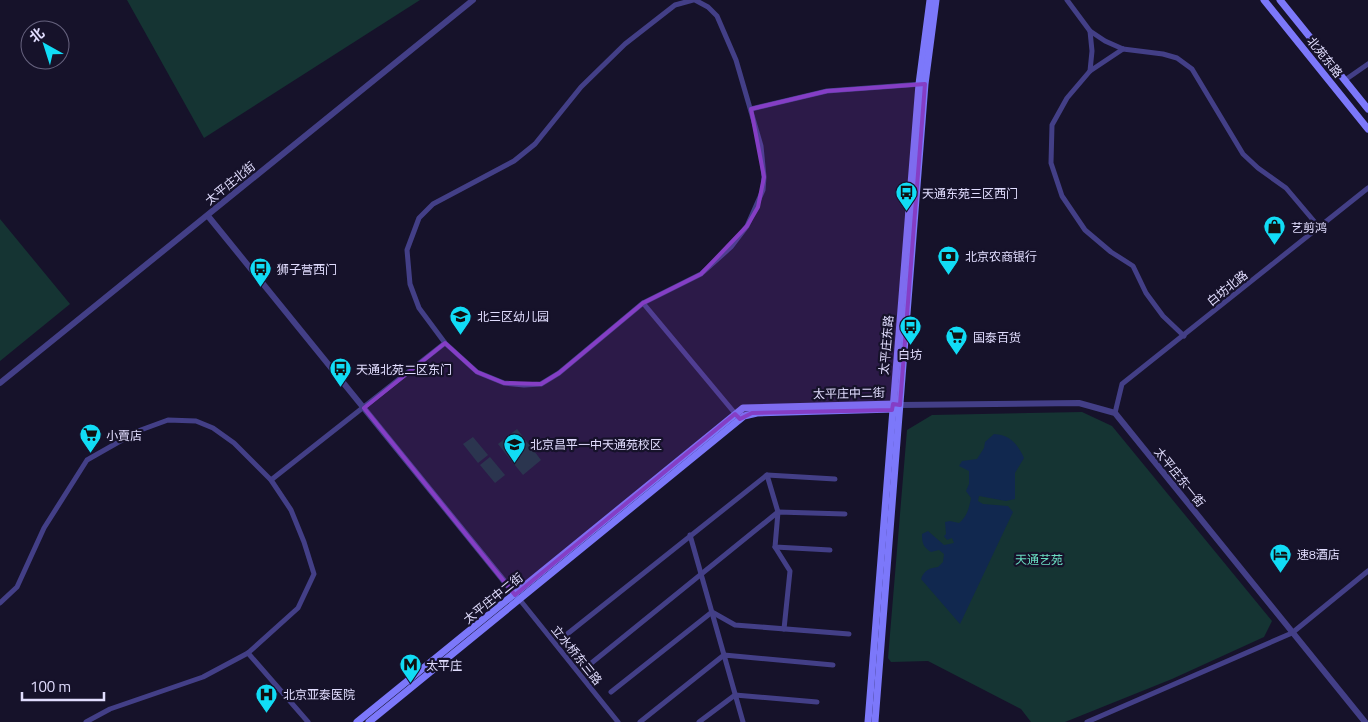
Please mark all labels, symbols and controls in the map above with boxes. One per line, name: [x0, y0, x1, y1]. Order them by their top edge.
north arrow: [20, 20, 70, 70]
text: 北: [24, 22, 49, 47]
street label: 北苑东路: [1303, 32, 1347, 82]
street label: 太平庄北街: [201, 157, 259, 209]
bus stop icon: 天通东苑三区西门: [894, 181, 918, 212]
place label: 天通东苑三区西门: [922, 184, 1018, 203]
shop icon: 艺剪鸿: [1263, 215, 1287, 246]
place label: 艺剪鸿: [1291, 218, 1327, 237]
bank icon: 北京农商银行: [937, 244, 961, 275]
place label: 北京农商银行: [965, 247, 1037, 266]
bus stop icon: 狮子营西门: [249, 257, 273, 288]
place label: 狮子营西门: [277, 260, 337, 279]
street label: 白坊北路: [1202, 266, 1252, 310]
school or university icon: 北三区幼儿园: [449, 304, 473, 335]
place label: 北三区幼儿园: [477, 307, 549, 326]
street label: 太平庄东路: [874, 314, 898, 376]
bus stop icon: 白坊: [898, 315, 922, 346]
supermarket icon: 国泰百货: [945, 325, 969, 356]
place label: 国泰百货: [973, 328, 1021, 347]
place label: 白坊: [898, 345, 922, 364]
bus stop icon: 天通北苑二区东门: [328, 357, 352, 388]
place label: 天通北苑二区东门: [356, 360, 452, 379]
street label: 太平庄中二街: [813, 383, 885, 403]
supermarket icon: 小賣店: [78, 423, 102, 454]
place label: 小賣店: [106, 426, 142, 445]
school or university icon: 北京昌平一中天通苑校区: [502, 432, 526, 463]
place label: 北京昌平一中天通苑校区: [530, 435, 662, 454]
street label: 太平庄东一街: [1150, 443, 1210, 511]
hotel icon: 速8酒店: [1269, 542, 1293, 573]
place label: 速8酒店: [1297, 545, 1340, 564]
park label: 天通艺苑: [1015, 550, 1063, 569]
street label: 太平庄中二街: [459, 568, 527, 628]
street label: 立水桥东三路: [547, 621, 607, 689]
metro station icon: 太平庄: [398, 653, 422, 684]
place label: 太平庄: [426, 656, 462, 675]
scale bar: [22, 670, 105, 702]
text: 100 m: [30, 675, 71, 698]
hospital icon: 北京亚泰医院: [255, 682, 279, 713]
place label: 北京亚泰医院: [283, 685, 355, 704]

